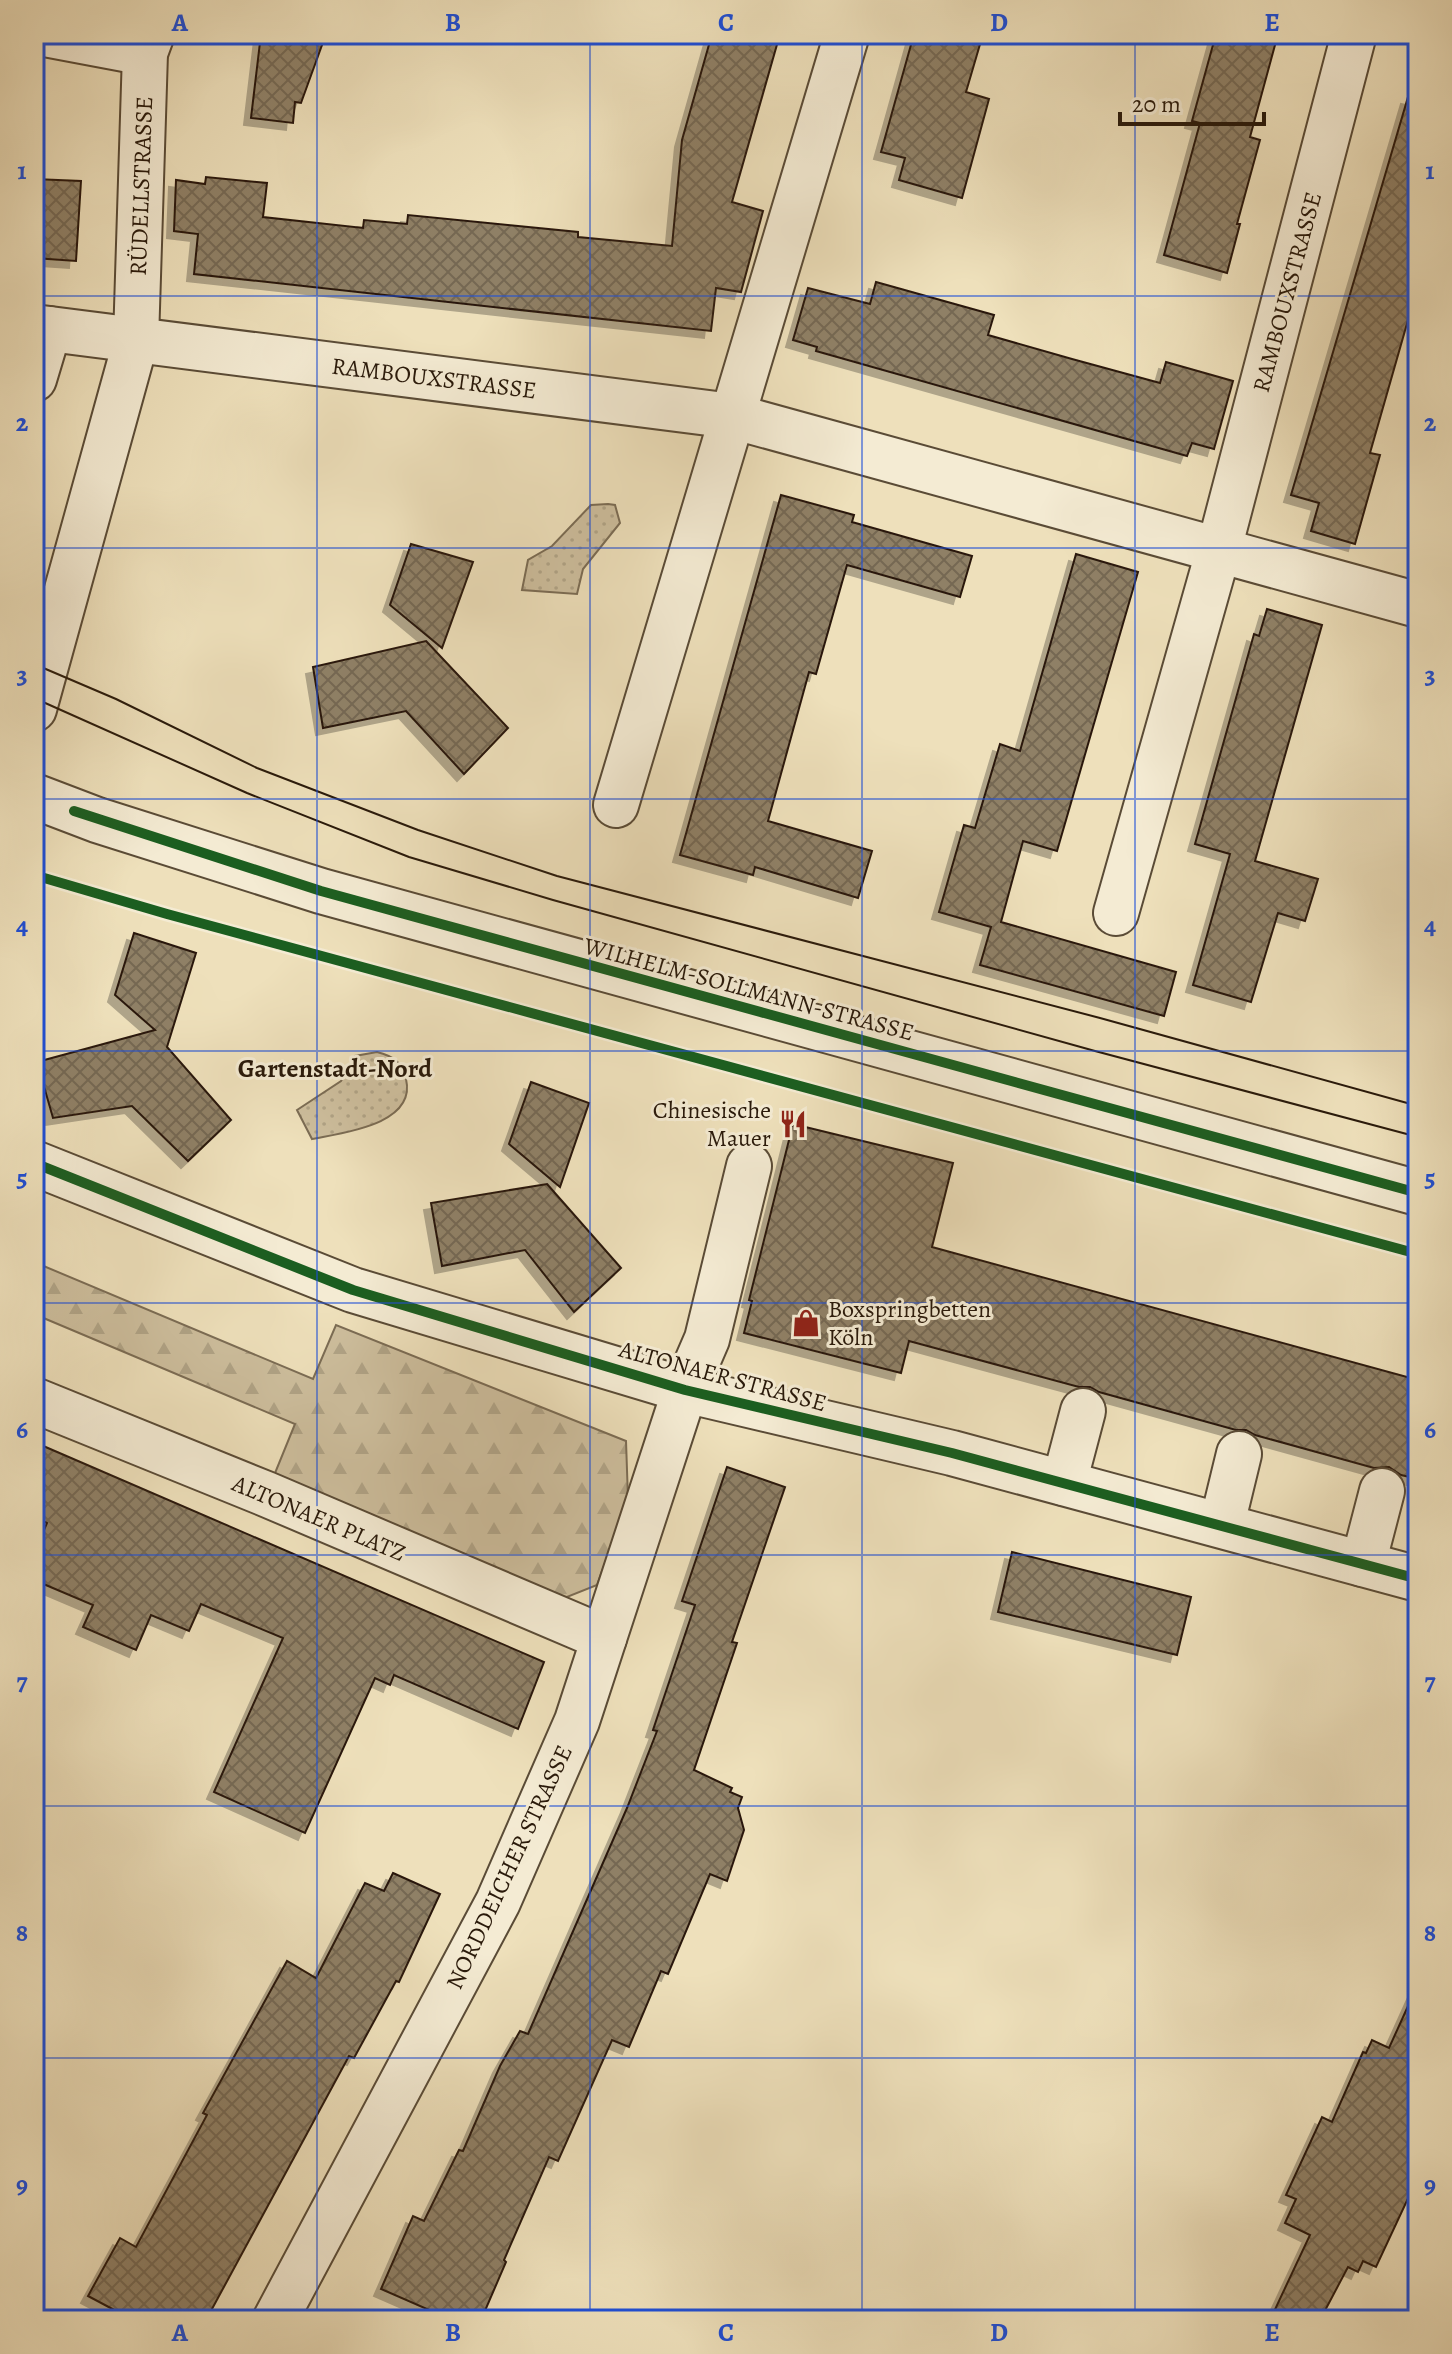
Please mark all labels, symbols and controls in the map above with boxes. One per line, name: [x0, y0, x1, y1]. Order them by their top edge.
text: A: [171, 5, 189, 40]
text: B: [445, 5, 461, 40]
text: C: [718, 5, 734, 40]
text: D: [990, 5, 1008, 40]
text: E: [1264, 5, 1280, 40]
scale bar: [1120, 76, 1264, 126]
text: 20 m: [1132, 88, 1181, 120]
street label: RÜDELLSTRASSE: [122, 96, 160, 276]
text: 1: [17, 153, 27, 188]
text: 1: [1425, 153, 1435, 188]
street label: RAMBOUXSTRASSE: [1245, 188, 1329, 396]
street label: RAMBOUXSTRASSE: [330, 350, 538, 406]
text: 2: [16, 405, 29, 440]
text: 2: [1424, 405, 1437, 440]
text: 3: [16, 657, 28, 692]
text: 3: [1424, 657, 1436, 692]
text: 4: [16, 908, 28, 943]
text: 4: [1424, 908, 1436, 943]
street label: WILHELM-SOLLMANN-STRASSE: [579, 929, 918, 1049]
district label: Gartenstadt-Nord: [238, 1051, 433, 1086]
place label: Chinesische Mauer: [653, 1094, 771, 1154]
restaurant icon: Chinesische Mauer: [778, 1109, 808, 1139]
text: 5: [16, 1160, 28, 1195]
text: 5: [1424, 1160, 1436, 1195]
place label: Boxspringbetten Köln: [828, 1293, 991, 1353]
shop icon: Boxspringbetten Köln: [791, 1308, 821, 1338]
street label: ALTONAER STRASSE: [615, 1333, 830, 1419]
text: 6: [16, 1412, 28, 1447]
text: 6: [1424, 1412, 1436, 1447]
street label: ALTONAER PLATZ: [226, 1467, 411, 1569]
text: 7: [16, 1664, 28, 1699]
text: 7: [1424, 1664, 1436, 1699]
street label: NORDDEICHER STRASSE: [438, 1740, 580, 1994]
text: 8: [16, 1915, 28, 1950]
text: 8: [1424, 1915, 1436, 1950]
text: 9: [16, 2167, 28, 2202]
text: 9: [1424, 2167, 1436, 2202]
text: A: [171, 2315, 189, 2350]
text: B: [445, 2315, 461, 2350]
text: C: [718, 2315, 734, 2350]
text: D: [990, 2315, 1008, 2350]
text: E: [1264, 2315, 1280, 2350]

